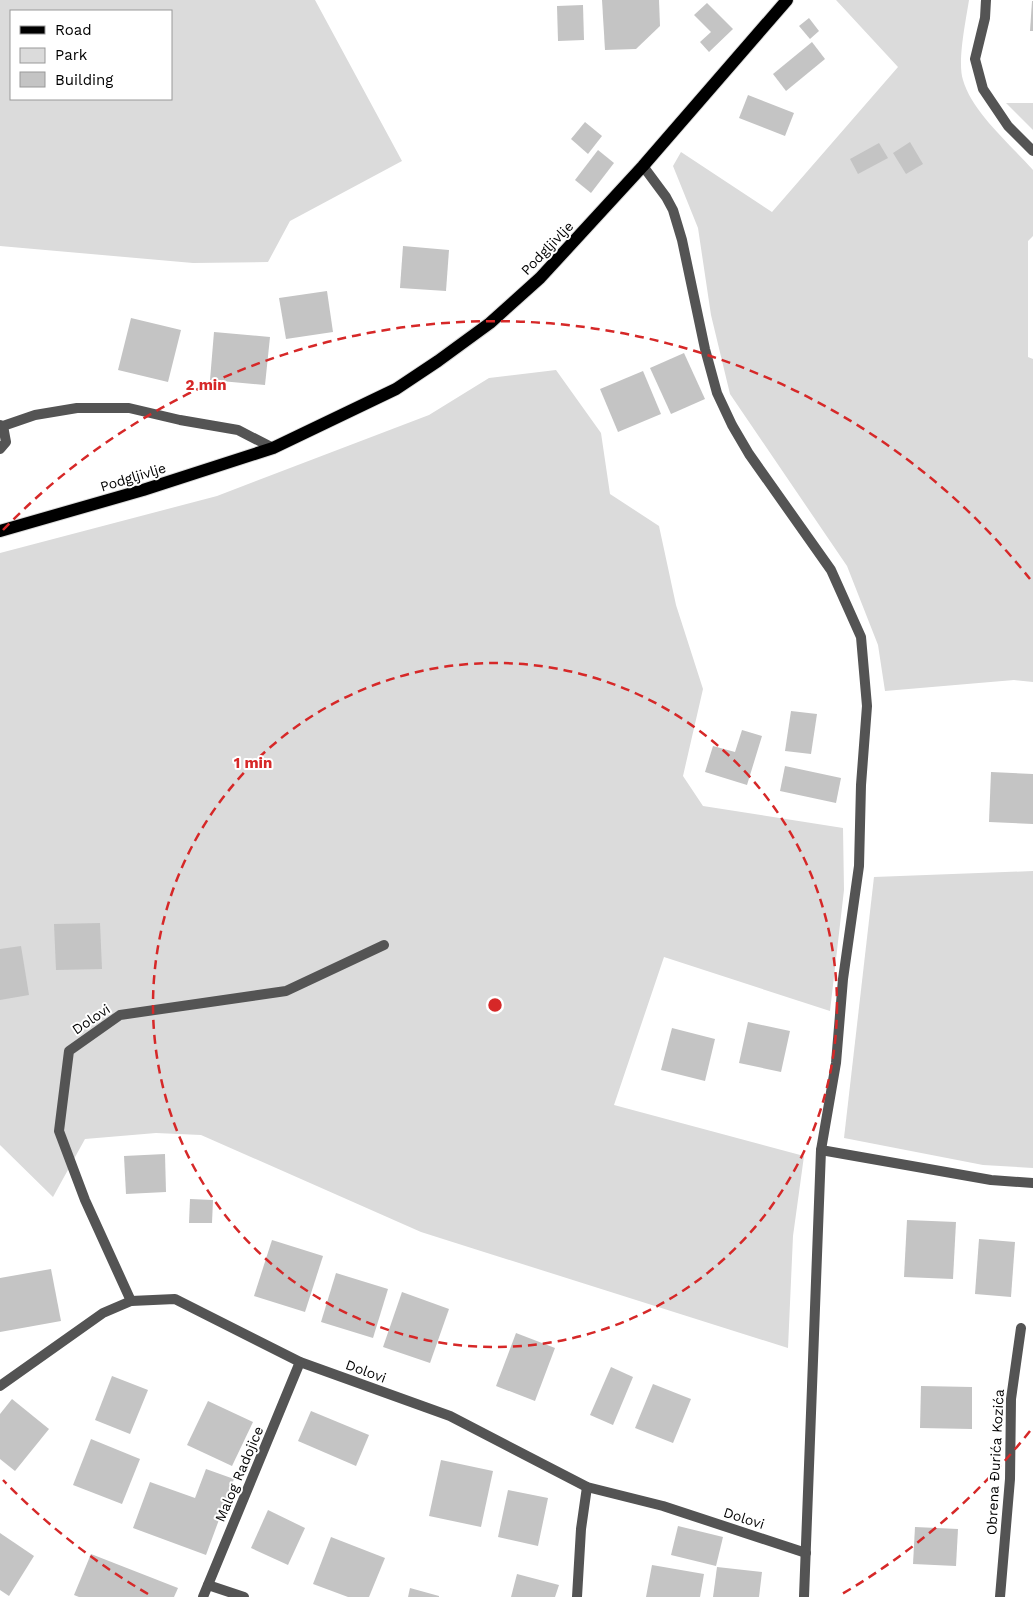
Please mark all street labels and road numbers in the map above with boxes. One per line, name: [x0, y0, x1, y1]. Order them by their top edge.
street label: Podgljivlje: [518, 218, 576, 278]
street label: Podgljivlje: [98, 459, 168, 495]
street label: Dolovi: [69, 1001, 113, 1037]
street label: Dolovi: [343, 1356, 389, 1386]
street label: Obrena Đurića Kozića: [983, 1388, 1007, 1535]
street label: Malog Radojice: [212, 1424, 266, 1524]
street label: Dolovi: [721, 1504, 767, 1532]

